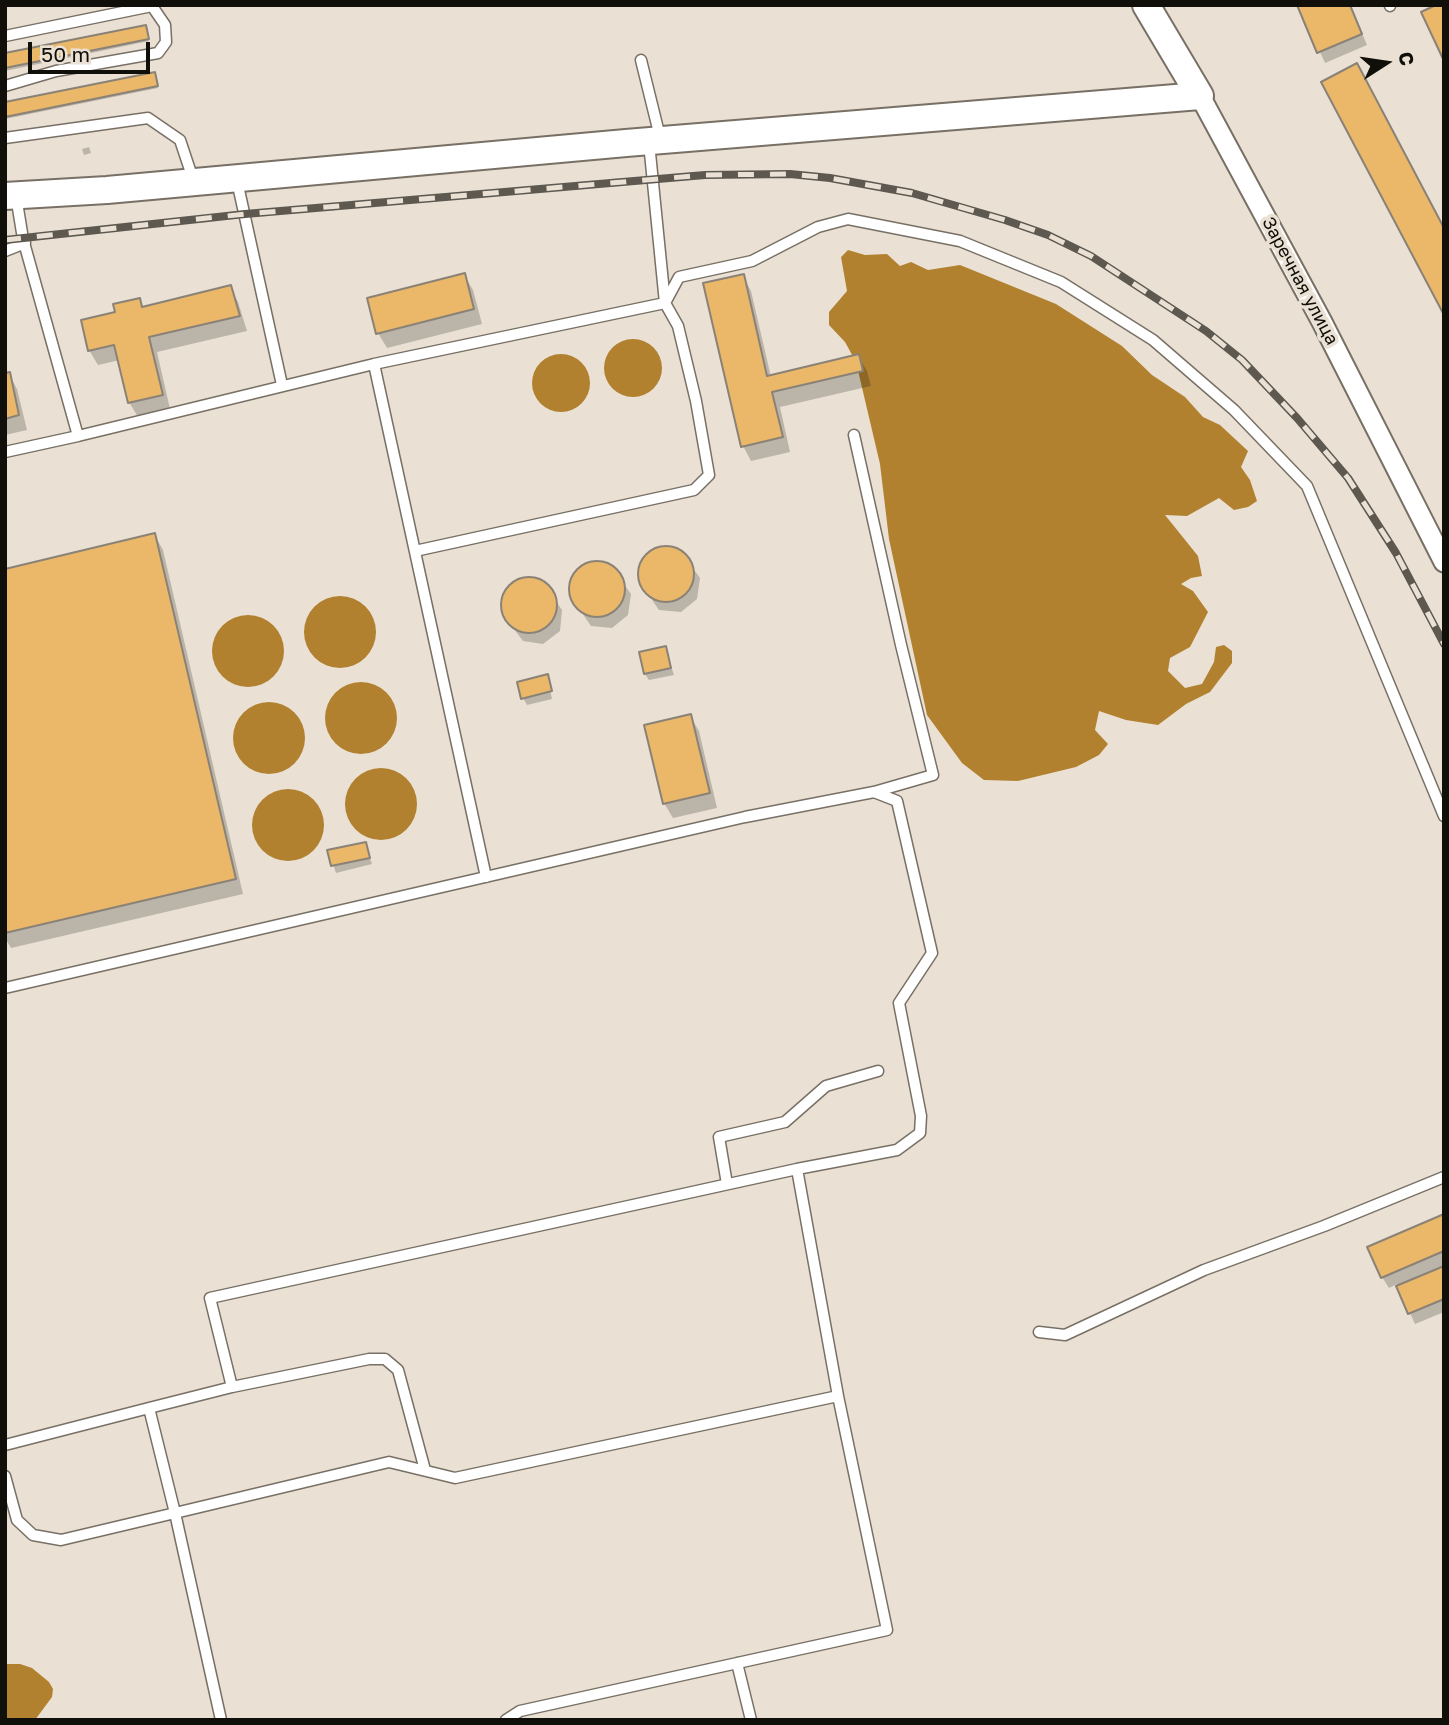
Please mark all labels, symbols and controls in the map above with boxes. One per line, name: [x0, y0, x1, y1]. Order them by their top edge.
scale bar: [32, 28, 154, 72]
north arrow: [1351, 28, 1421, 98]
text: 50 m: [41, 41, 90, 67]
text: С: [1394, 50, 1420, 68]
street label: Заречная улица: [1257, 213, 1343, 349]

